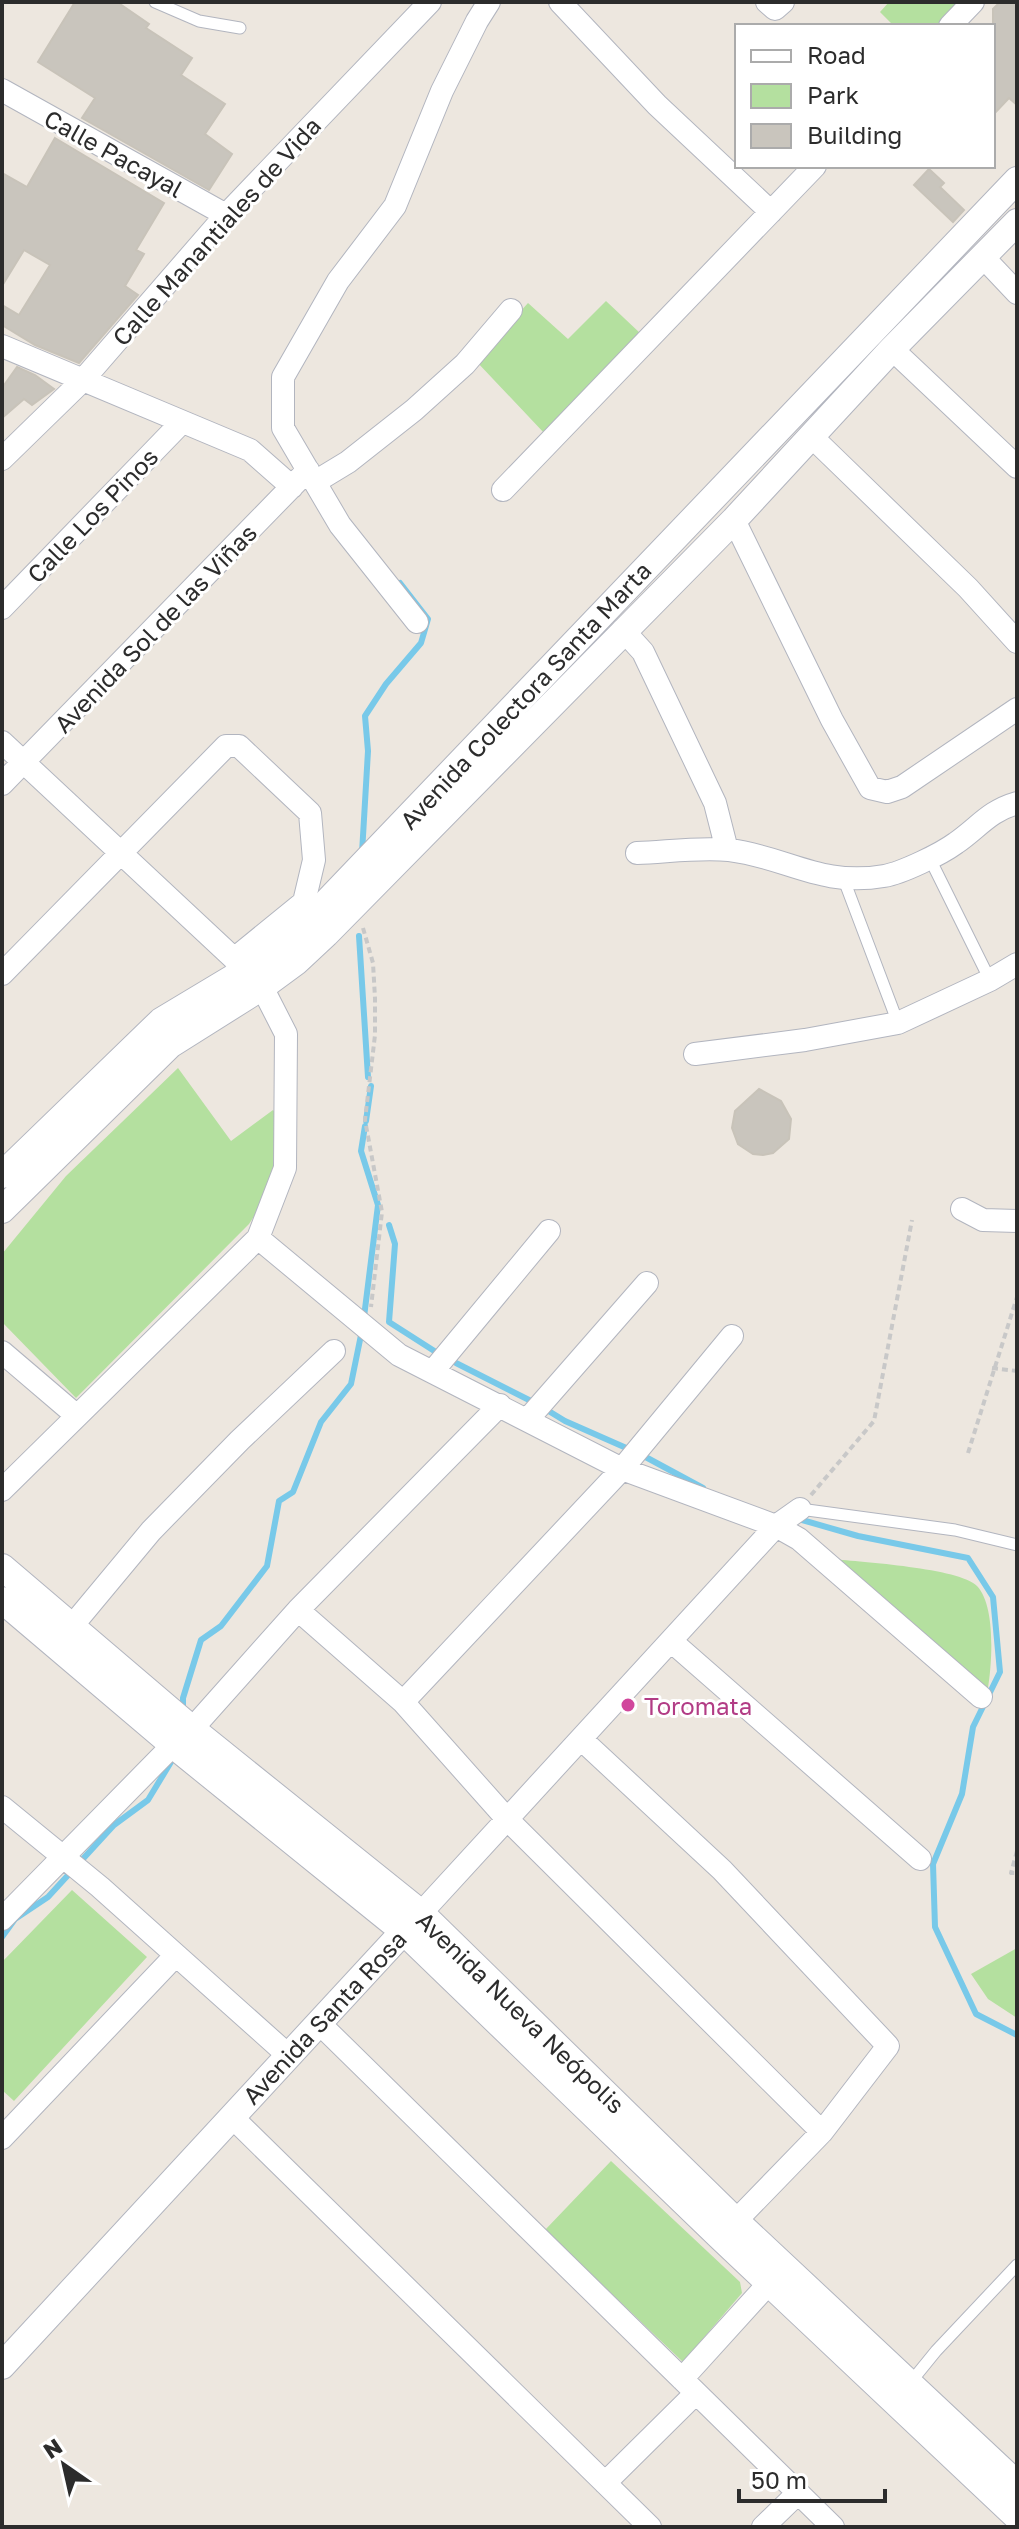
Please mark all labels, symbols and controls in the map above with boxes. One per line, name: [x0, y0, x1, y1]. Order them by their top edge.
legend: [735, 24, 995, 168]
text: Road: [807, 40, 866, 69]
text: Park: [807, 80, 859, 109]
street label: Calle Pacayal: [40, 103, 188, 203]
street label: Calle Manantiales de Vida: [106, 111, 326, 351]
text: Building: [807, 120, 902, 149]
street label: Calle Los Pinos: [21, 442, 163, 588]
street label: Avenida Sol de las Viñas: [48, 518, 262, 738]
street label: Avenida Colectora Santa Marta: [393, 555, 657, 835]
place label: Toromata: [644, 1691, 752, 1720]
marker: Toromata: [619, 1696, 637, 1714]
street label: Avenida Nueva Neópolis: [411, 1905, 631, 2119]
street label: Avenida Santa Rosa: [236, 1924, 412, 2110]
north arrow: [24, 2425, 104, 2505]
text: N: [38, 2432, 67, 2464]
scale bar: [739, 2453, 885, 2503]
text: 50 m: [751, 2465, 807, 2494]

